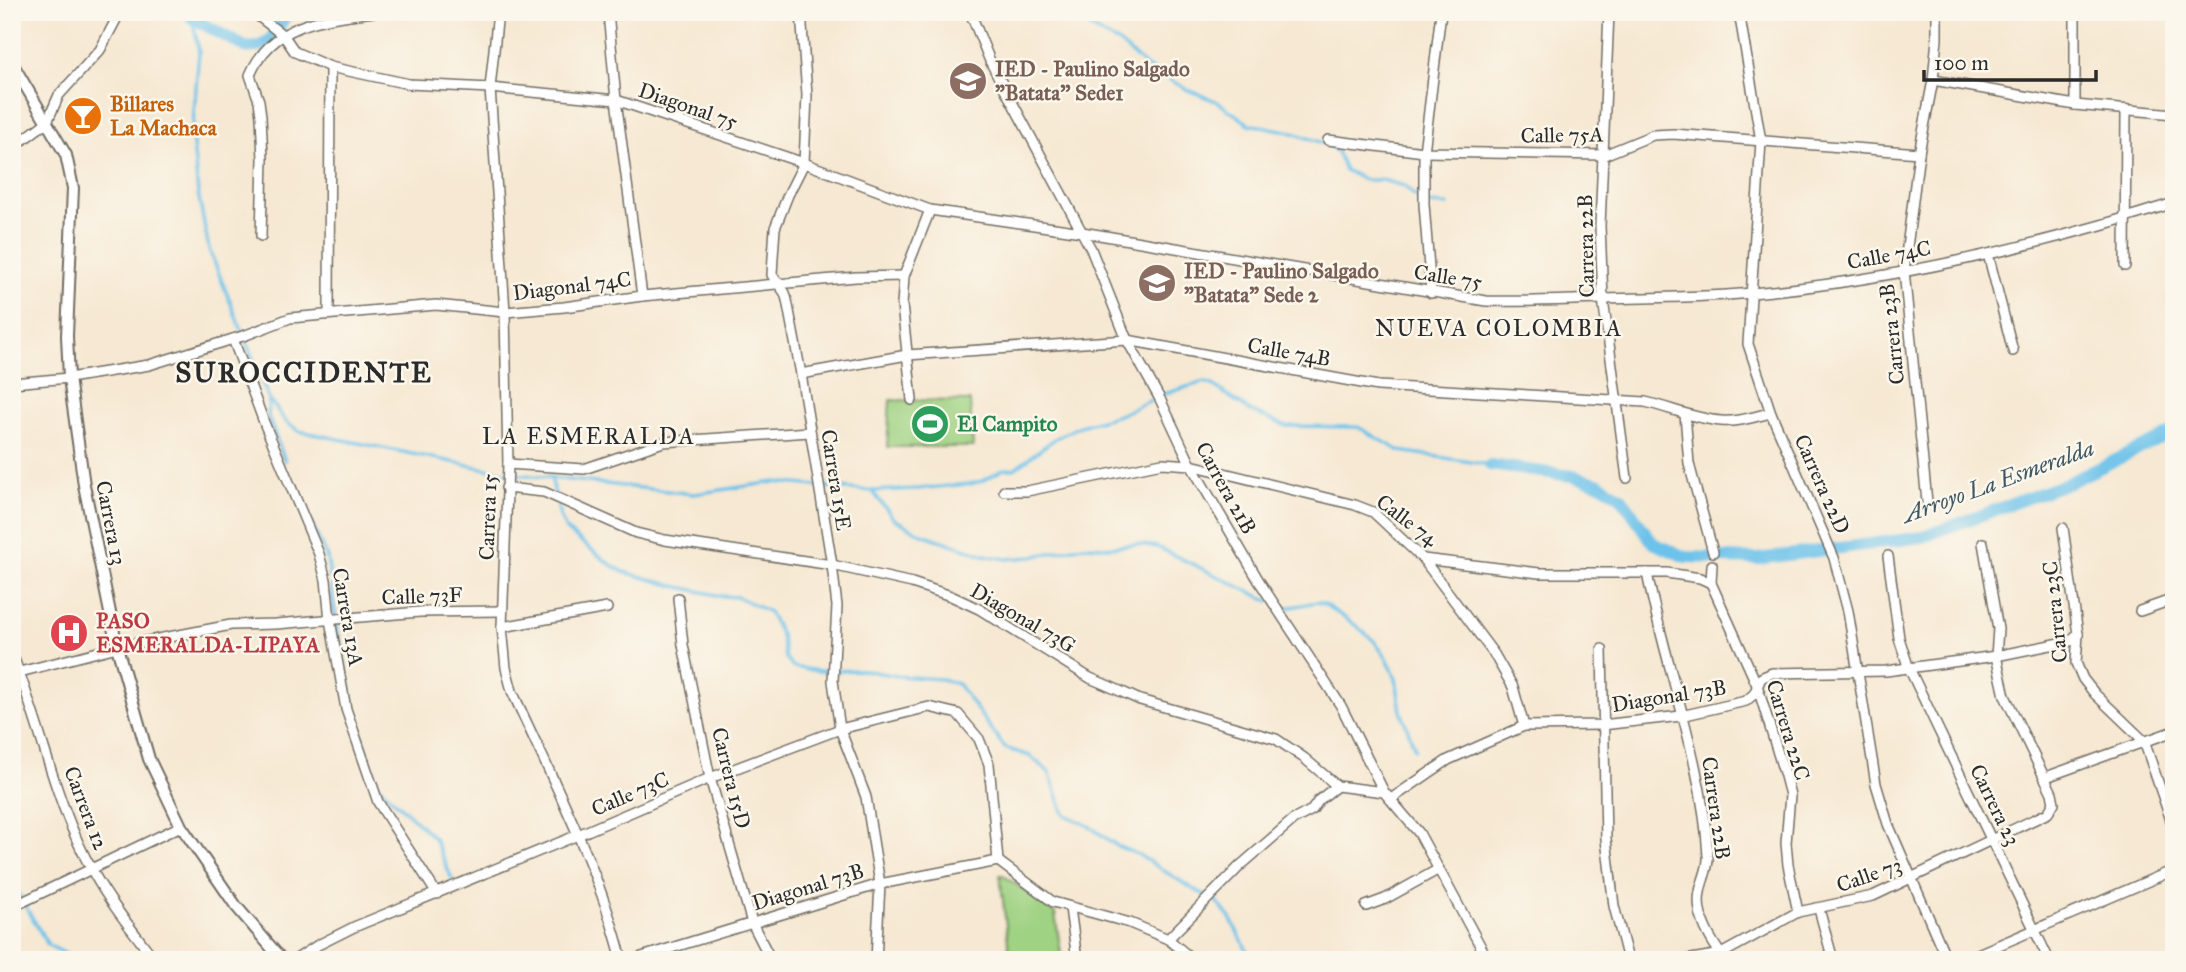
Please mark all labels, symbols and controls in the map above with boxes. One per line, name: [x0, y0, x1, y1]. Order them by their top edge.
scale bar: [1924, 38, 2095, 82]
text: 100 m: [1934, 50, 1989, 76]
place label: IED - Paulino Salgado "Batata'' Sede1: [995, 56, 1190, 106]
school or university icon: IED - Paulino Salgado "Batata'' Sede1: [947, 60, 989, 102]
street label: Diagonal 75: [635, 77, 741, 135]
place label: Billares La Machaca: [110, 91, 218, 141]
bar icon: Billares La Machaca: [62, 95, 104, 137]
street label: Calle 75A: [1520, 121, 1604, 149]
street label: Carrera 22B: [1572, 194, 1600, 298]
street label: Calle 74C: [1845, 235, 1933, 275]
place label: IED - Paulino Salgado "Batata" Sede 2: [1184, 258, 1379, 308]
street label: Calle 75: [1412, 259, 1484, 295]
school or university icon: IED - Paulino Salgado "Batata" Sede 2: [1136, 262, 1178, 304]
street label: Diagonal 74C: [511, 266, 633, 306]
street label: Carrera 23B: [1874, 282, 1910, 386]
district label: NUEVA COLOMBIA: [1375, 314, 1623, 342]
street label: Calle 74B: [1245, 332, 1333, 372]
district label: SUROCCIDENTE: [175, 355, 433, 390]
sports icon: El Campito: [909, 403, 951, 445]
place label: El Campito: [957, 411, 1058, 437]
district label: LA ESMERALDA: [482, 422, 696, 450]
street label: Carrera 15E: [815, 428, 857, 532]
street label: Carrera 22D: [1789, 430, 1855, 538]
water label: Arroyo La Esmeralda: [1896, 433, 2098, 529]
street label: Carrera 21B: [1190, 437, 1262, 539]
street label: Carrera 15: [473, 473, 503, 561]
street label: Carrera 13: [90, 479, 132, 567]
street label: Calle 74: [1371, 489, 1444, 552]
street label: Carrera 23C: [2037, 560, 2073, 664]
street label: Carrera 13A: [327, 566, 369, 668]
street label: Diagonal 73G: [966, 577, 1080, 659]
street label: Calle 73F: [381, 582, 463, 610]
place label: PASO ESMERALDA-LIPAYA: [96, 608, 321, 658]
hospital icon: PASO ESMERALDA-LIPAYA: [48, 612, 90, 654]
street label: Diagonal 73B: [1610, 674, 1728, 718]
street label: Carrera 22C: [1760, 677, 1816, 783]
street label: Carrera 15D: [706, 725, 756, 831]
street label: Carrera 22B: [1696, 755, 1736, 861]
street label: Carrera 23: [1964, 760, 2026, 850]
street label: Carrera 12: [58, 763, 114, 854]
street label: Calle 73C: [587, 766, 673, 822]
street label: Calle 73: [1833, 852, 1905, 898]
street label: Diagonal 73B: [749, 858, 867, 916]

